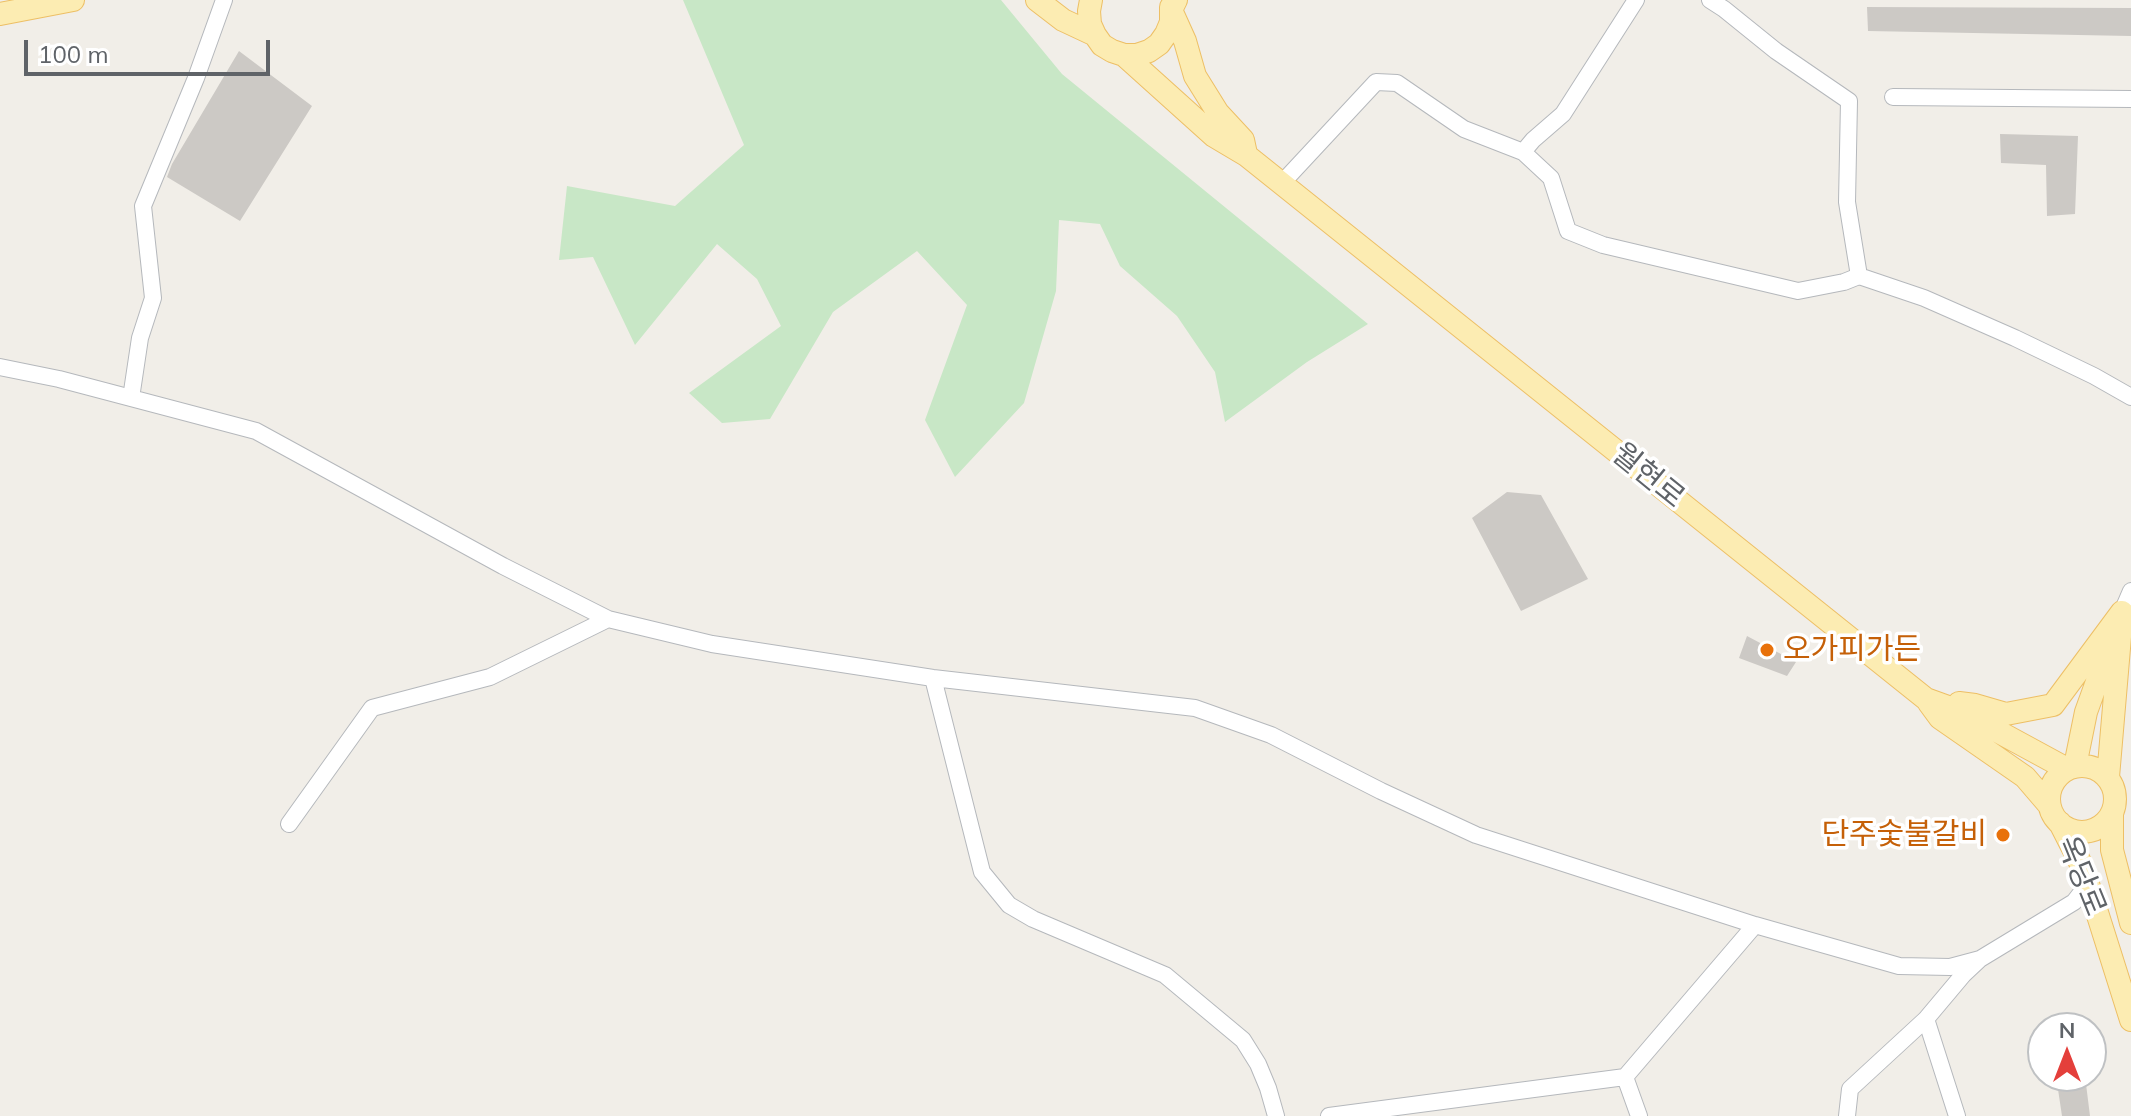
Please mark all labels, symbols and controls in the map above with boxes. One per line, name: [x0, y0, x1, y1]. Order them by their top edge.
scale bar: [28, 24, 274, 74]
text: 100 m: [38, 39, 109, 69]
street label: 월현로: [1604, 436, 1692, 516]
place label: 오가피가든: [1783, 632, 1921, 668]
marker: 오가피가든: [1758, 641, 1776, 659]
place label: 단주숯불갈비: [1821, 817, 1987, 853]
marker: 단주숯불갈비: [1994, 826, 2012, 844]
street label: 옥당로: [2049, 831, 2113, 921]
north arrow: [2027, 1012, 2107, 1092]
text: N: [2059, 1016, 2075, 1044]

